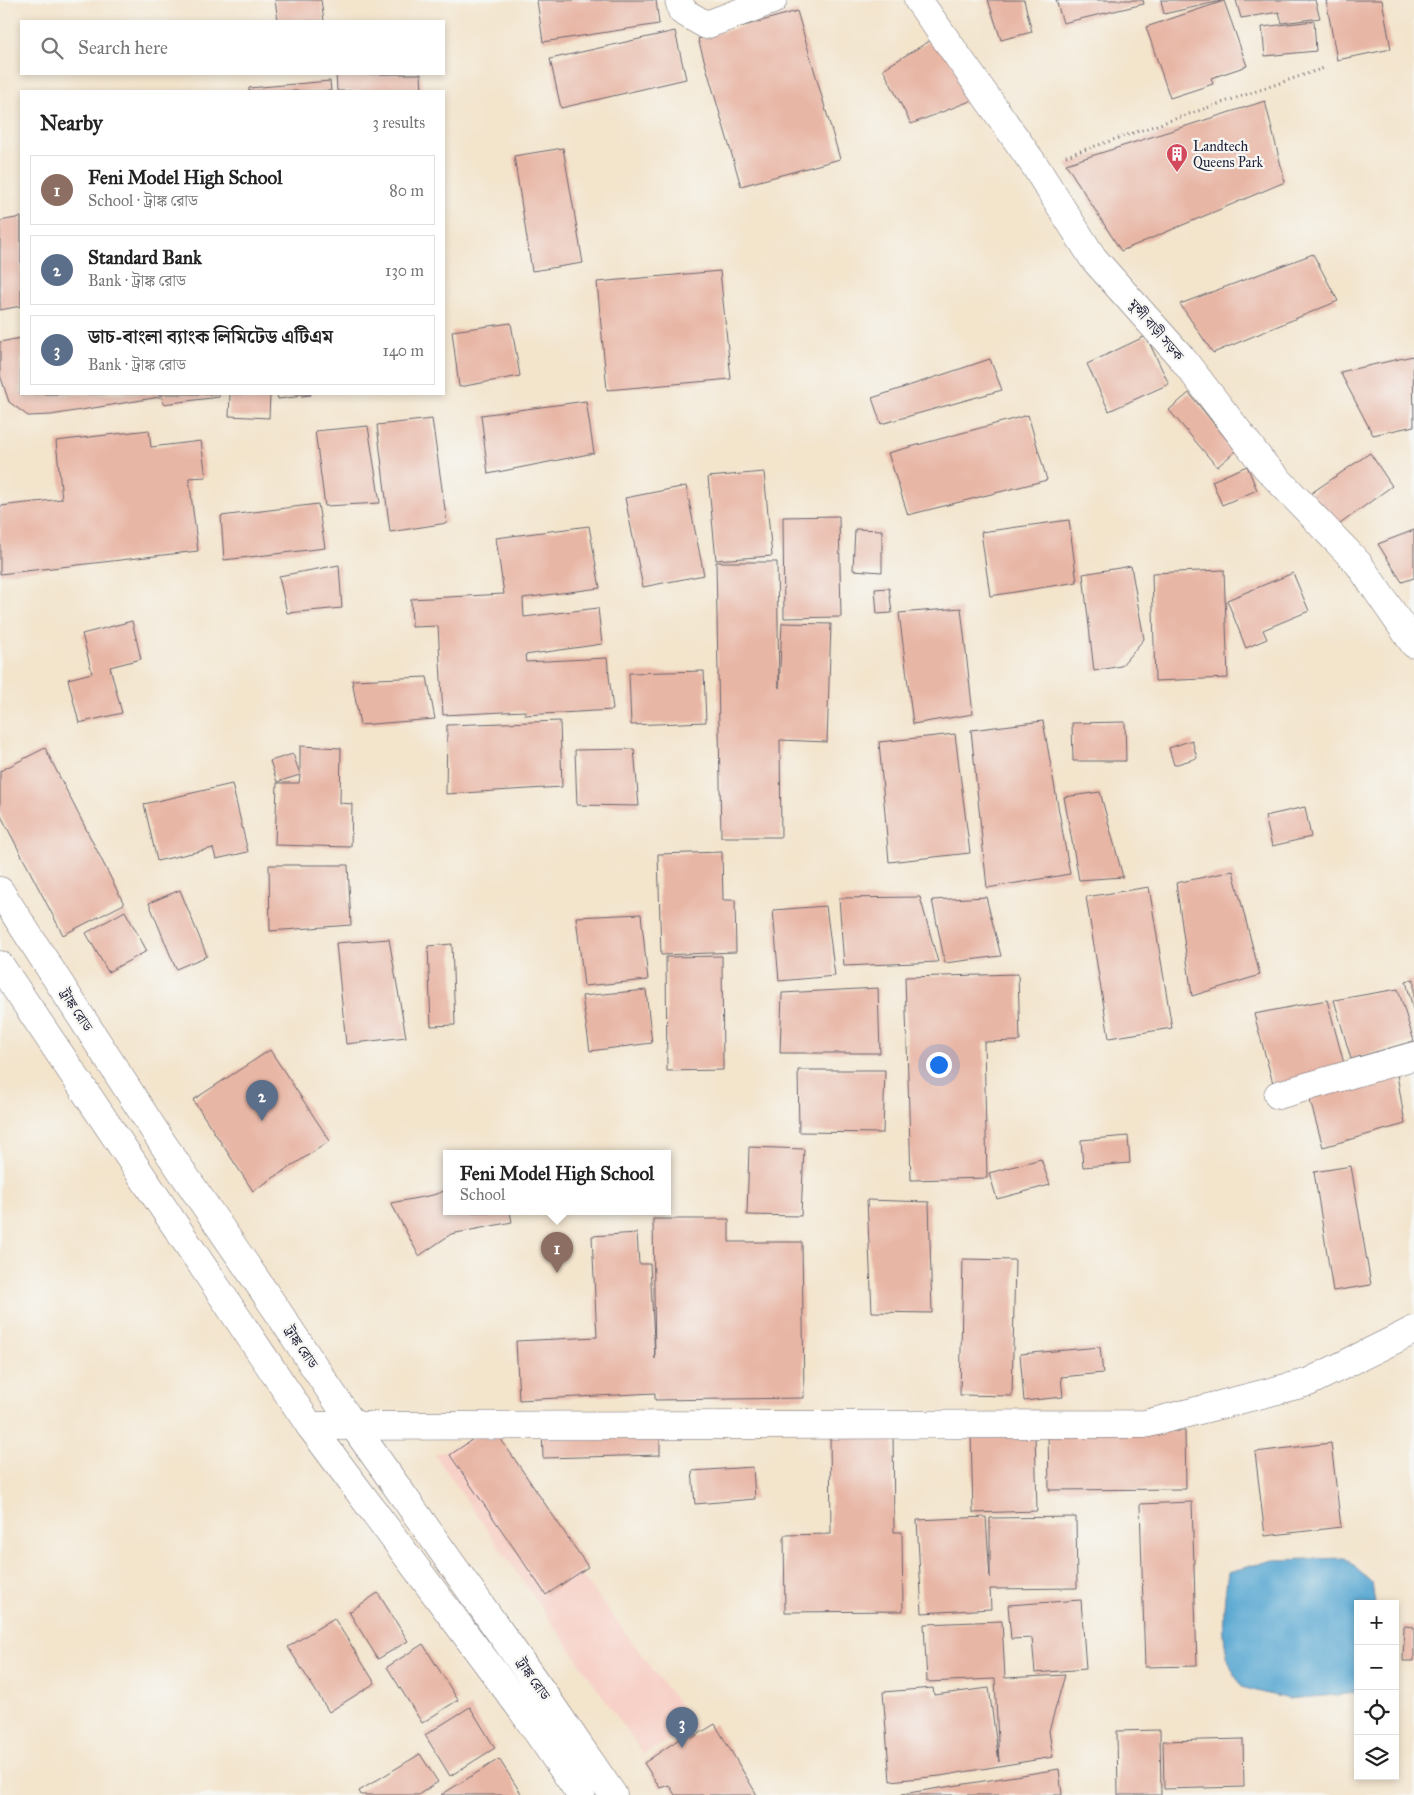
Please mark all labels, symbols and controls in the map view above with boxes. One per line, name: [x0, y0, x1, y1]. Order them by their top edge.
search box: [20, 20, 445, 75]
icon: search: [38, 34, 66, 62]
text: Search here: [78, 36, 168, 59]
text: Nearby: [40, 110, 103, 136]
text: 3 results: [372, 113, 425, 132]
place label: Landtech Queens Park: [1193, 138, 1264, 171]
building icon: Landtech Queens Park: [1165, 142, 1189, 173]
text: Feni Model High School: [88, 166, 282, 189]
text: 1: [54, 181, 60, 200]
text: 80 m: [389, 181, 424, 200]
text: School · ট্রাঙ্ক রোড: [88, 191, 198, 210]
text: Standard Bank: [88, 246, 202, 269]
text: 2: [53, 261, 61, 280]
text: 130 m: [385, 261, 424, 280]
text: Bank · ট্রাঙ্ক রোড: [88, 271, 186, 290]
street label: মুন্সী বাড়ী সড়ক: [1124, 295, 1188, 365]
text: ডাচ-বাংলা ব্যাংক লিমিটেড এটিএম: [88, 325, 333, 348]
text: 3: [54, 341, 60, 360]
text: 140 m: [383, 341, 424, 360]
text: Bank · ট্রাঙ্ক রোড: [88, 355, 186, 374]
street label: ট্রাঙ্ক রোড: [55, 984, 98, 1036]
your location: [926, 1052, 952, 1078]
pin: 2: [246, 1080, 278, 1121]
popup: [443, 1150, 671, 1215]
text: Feni Model High School: [460, 1162, 654, 1185]
text: School: [460, 1185, 505, 1204]
pin: 1: [541, 1232, 573, 1273]
street label: ট্রাঙ্ক রোড: [280, 1321, 323, 1372]
map controls: [1354, 1600, 1399, 1780]
button: +: [1354, 1600, 1399, 1645]
button: −: [1354, 1645, 1399, 1690]
street label: ট্রাঙ্ক রোড: [512, 1653, 555, 1704]
button: locate: [1354, 1690, 1399, 1735]
pin: 3: [666, 1707, 698, 1748]
button: layers: [1354, 1735, 1399, 1780]

